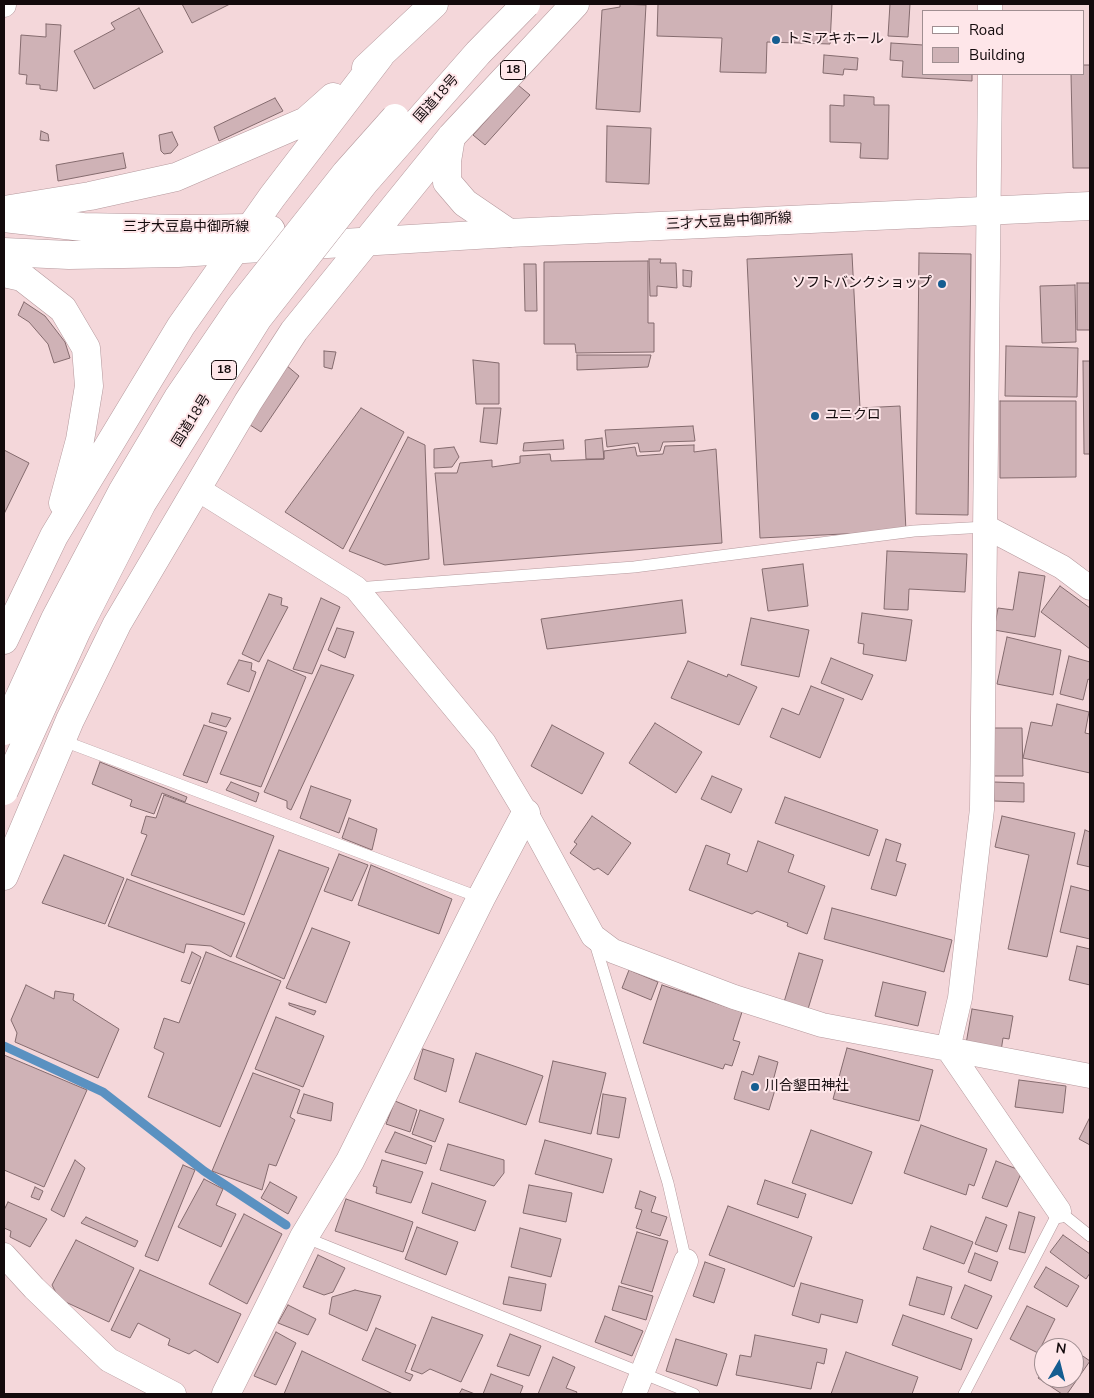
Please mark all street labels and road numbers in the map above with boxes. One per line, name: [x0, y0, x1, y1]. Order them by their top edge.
road number: 18: [500, 60, 526, 80]
street label: 国道18号: [411, 72, 463, 126]
street label: 三才大豆島中御所線: [666, 210, 792, 234]
street label: 三才大豆島中御所線: [123, 220, 249, 236]
road number: 18: [212, 360, 236, 380]
street label: 国道18号: [169, 392, 215, 450]

